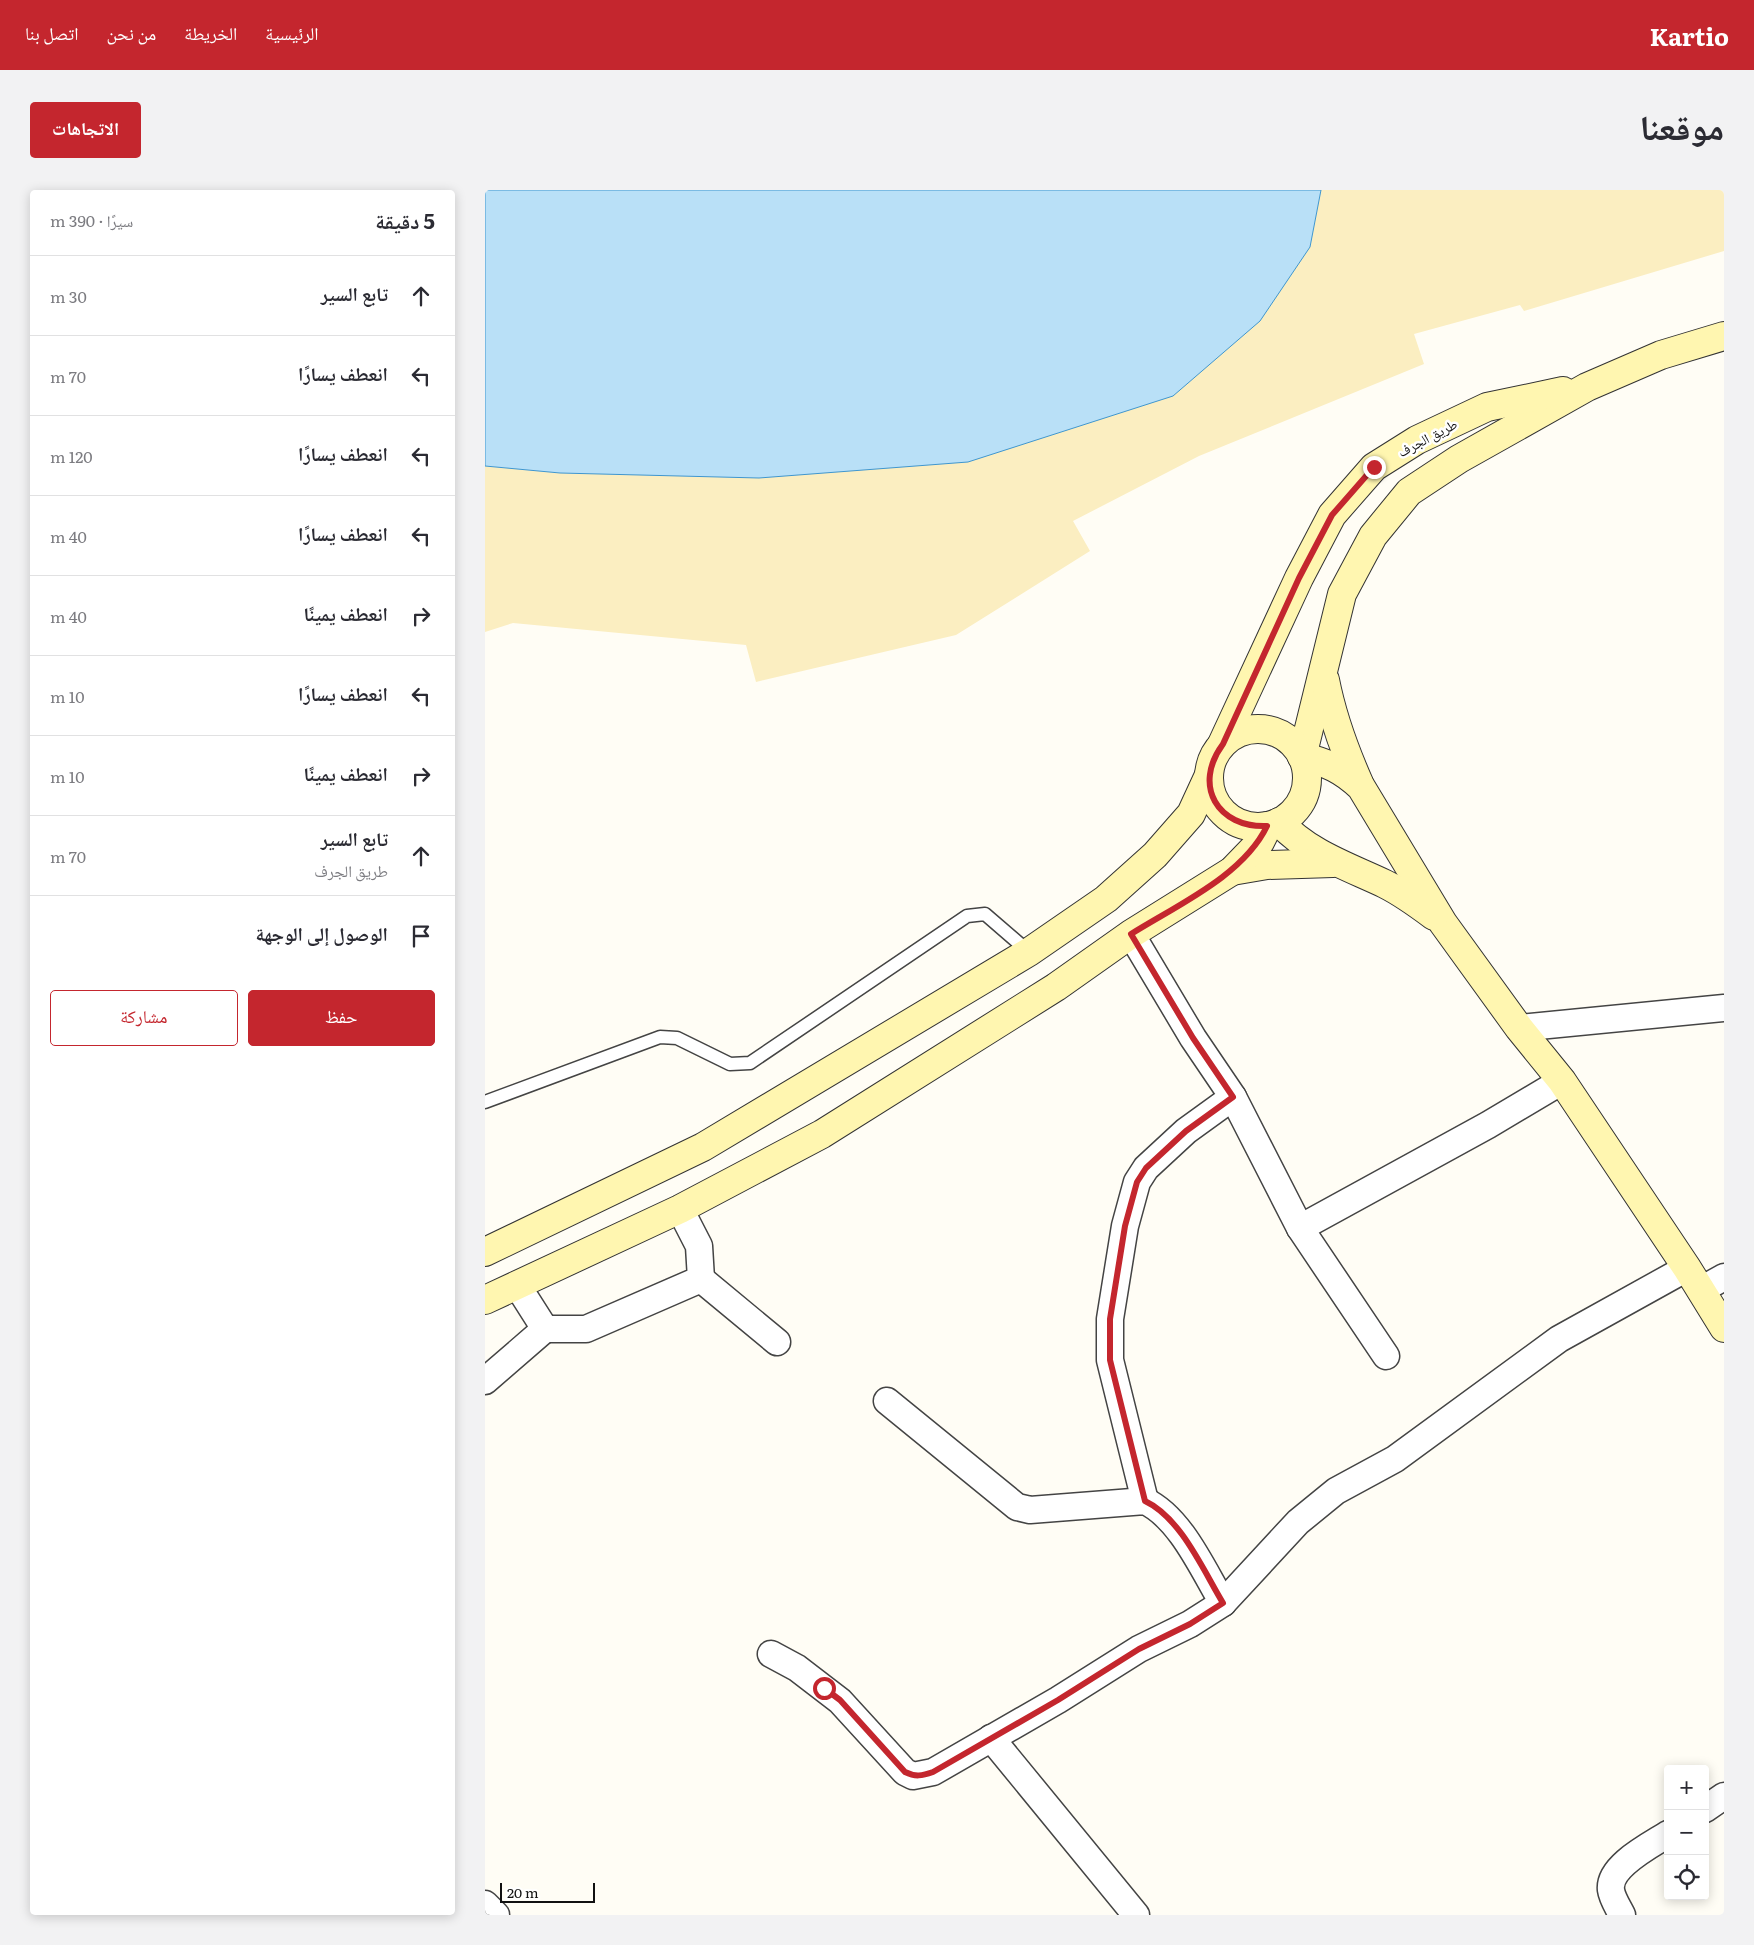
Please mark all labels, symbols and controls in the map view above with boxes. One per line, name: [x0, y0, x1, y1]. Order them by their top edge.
text: Kartio: [1650, 18, 1729, 53]
text: اتصل بنا: [25, 19, 78, 46]
text: من نحن: [106, 19, 156, 46]
text: الخريطة: [184, 19, 237, 46]
text: الرئيسية: [265, 19, 319, 46]
text: موقعنا: [1639, 99, 1724, 151]
button: الاتجاهات: [30, 102, 141, 158]
text: 5 دقيقة: [375, 204, 435, 235]
text: سيرًا · 390 m: [50, 208, 133, 232]
text: تابع السير: [321, 279, 388, 307]
icon: ahead: [407, 282, 435, 310]
text: 30 m: [50, 284, 87, 308]
text: انعطف يسارًا: [298, 359, 388, 387]
icon: left: [407, 362, 435, 390]
text: 70 m: [50, 364, 86, 388]
street label: طريق الجرف: [1394, 413, 1461, 462]
text: انعطف يسارًا: [298, 439, 388, 467]
icon: left: [407, 442, 435, 470]
text: 120 m: [50, 444, 93, 468]
route end: [1363, 456, 1386, 479]
text: انعطف يسارًا: [298, 519, 388, 547]
icon: left: [407, 522, 435, 550]
text: 40 m: [50, 524, 87, 548]
text: انعطف يمينًا: [304, 599, 388, 627]
icon: right: [407, 602, 435, 630]
text: 40 m: [50, 604, 87, 628]
text: انعطف يسارًا: [298, 679, 388, 707]
icon: left: [407, 682, 435, 710]
text: 10 m: [50, 684, 85, 708]
text: انعطف يمينًا: [304, 759, 388, 787]
icon: right: [407, 762, 435, 790]
text: 10 m: [50, 764, 85, 788]
text: تابع السير: [321, 824, 388, 852]
icon: ahead: [407, 842, 435, 870]
text: 70 m: [50, 844, 86, 868]
text: طريق الجرف: [314, 858, 388, 882]
text: الوصول إلى الوجهة: [255, 919, 388, 947]
icon: arrive: [407, 922, 435, 950]
button: مشاركة: [50, 990, 238, 1046]
button: حفظ: [248, 990, 435, 1046]
route start: [813, 1677, 836, 1700]
map controls: [1664, 1765, 1709, 1900]
button: +: [1664, 1765, 1709, 1810]
button: −: [1664, 1810, 1709, 1855]
button: locate: [1664, 1855, 1709, 1900]
scale bar: [500, 1880, 595, 1903]
text: 20 m: [507, 1882, 539, 1902]

